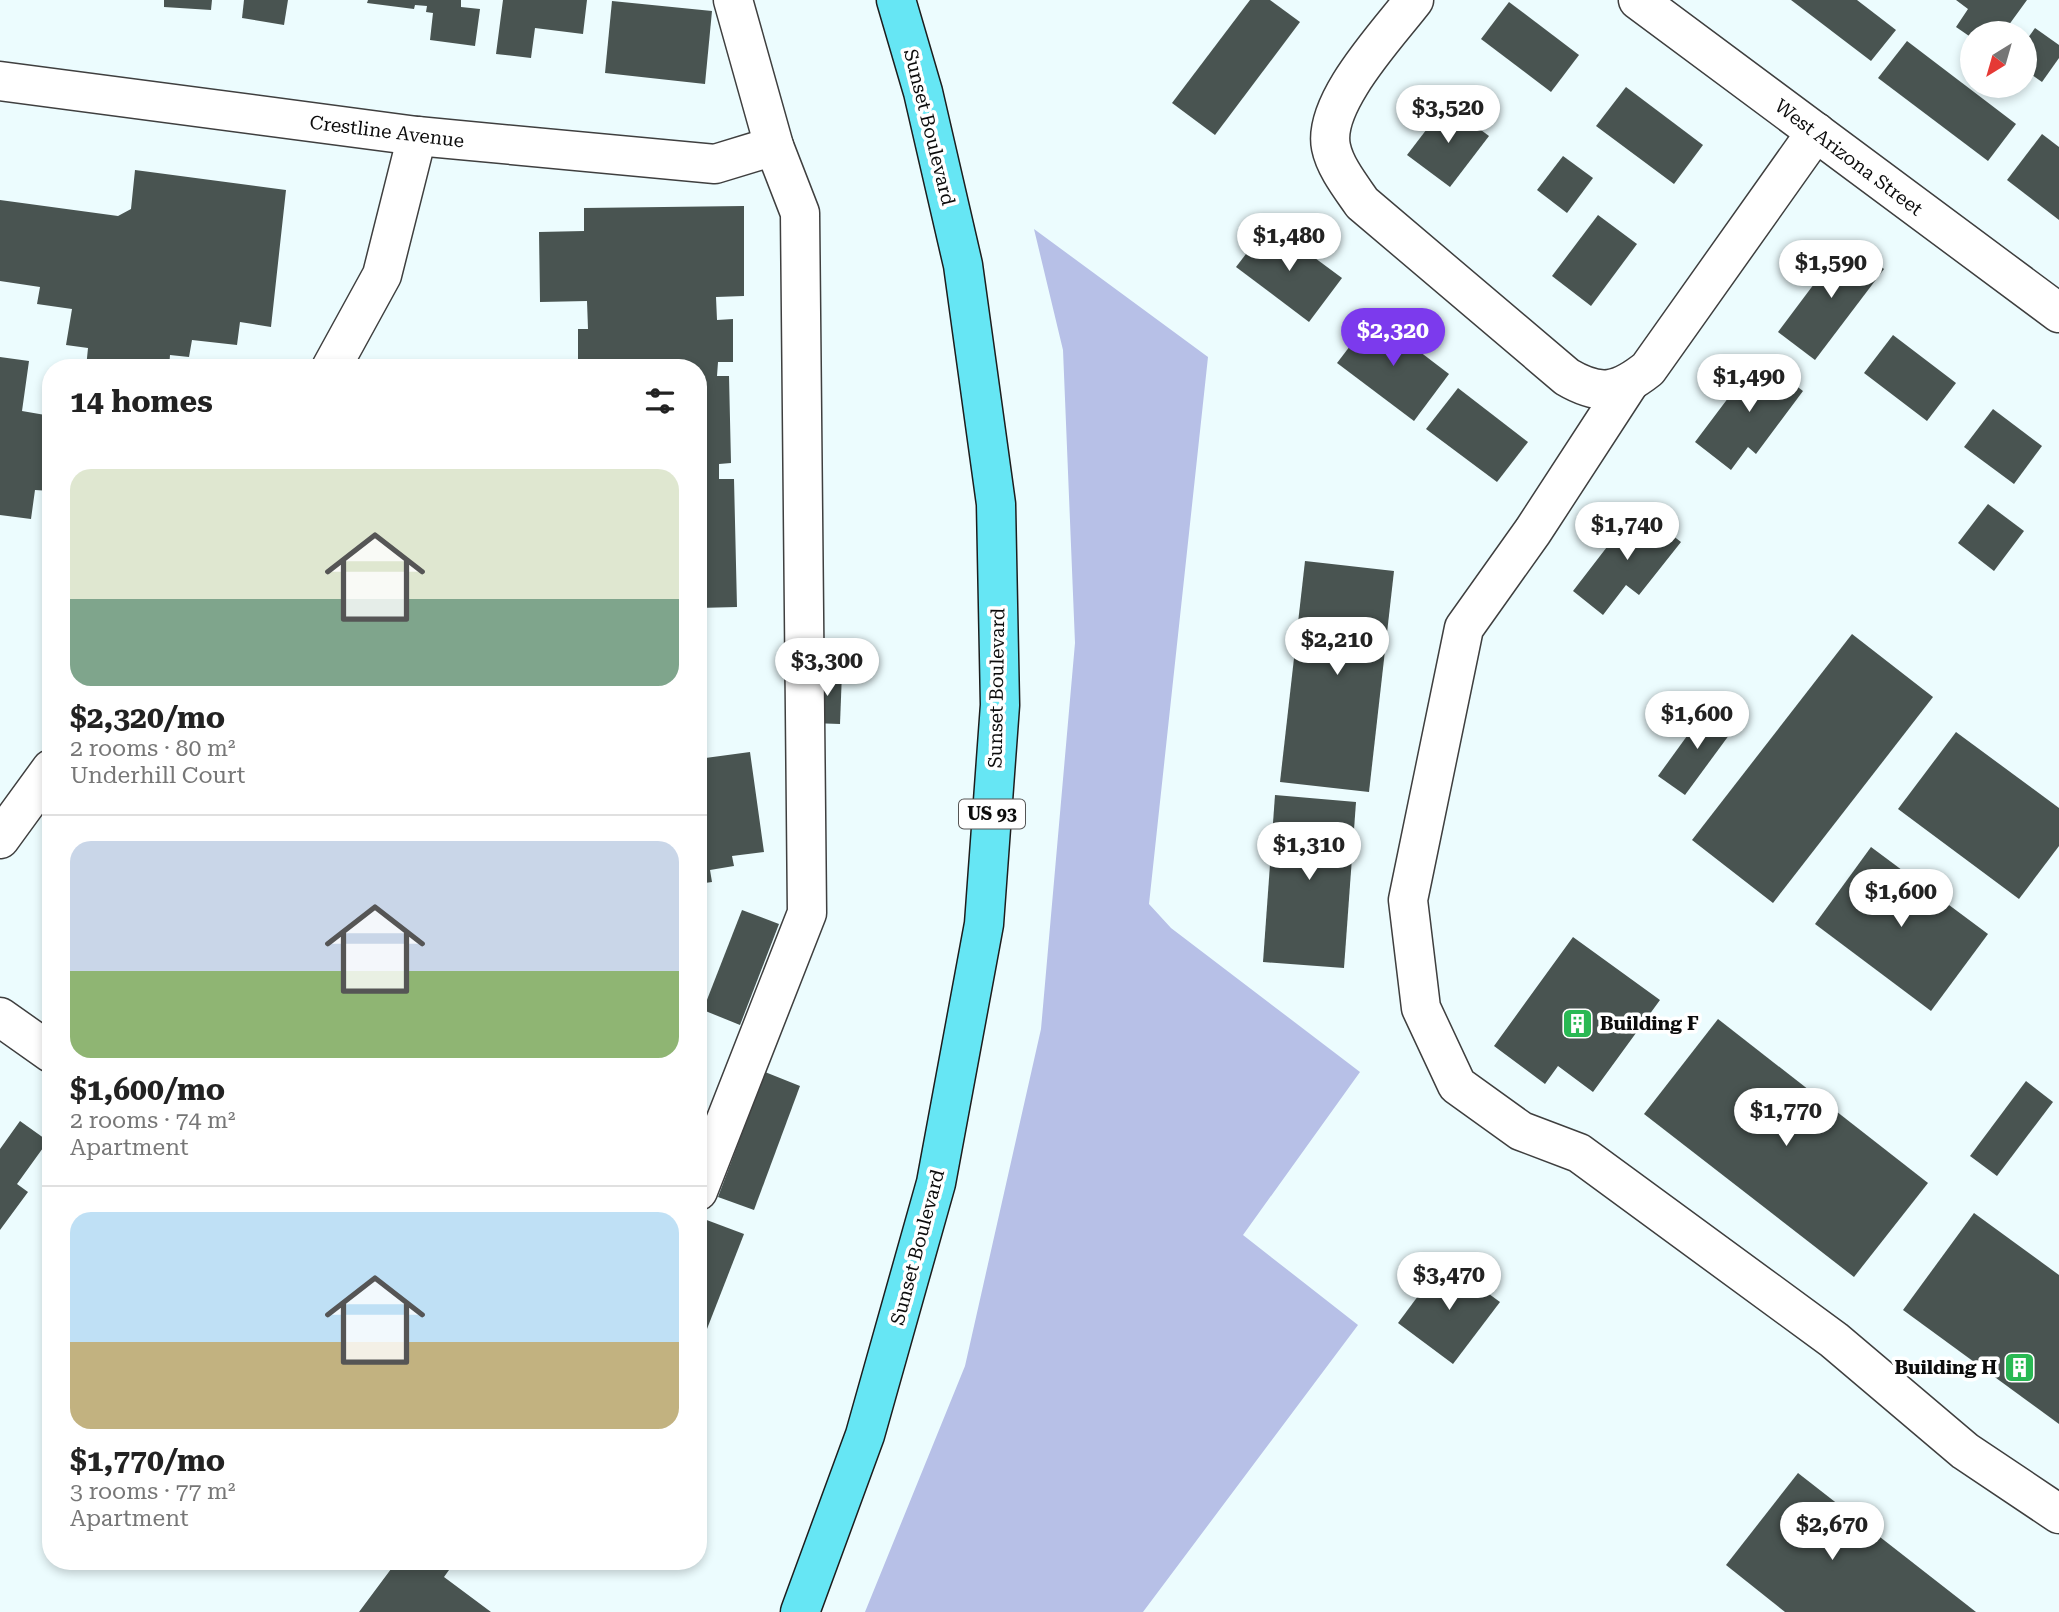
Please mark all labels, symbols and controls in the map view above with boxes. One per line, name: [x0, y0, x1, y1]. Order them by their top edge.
north arrow: [1960, 21, 2037, 98]
map controls: [1960, 21, 2037, 98]
street label: Sunset Boulevard: [899, 47, 960, 208]
pin: $3,520: [1391, 86, 1505, 145]
text: $3,520: [1412, 94, 1484, 121]
street label: West Arizona Street: [1770, 94, 1927, 221]
street label: Crestline Avenue: [308, 111, 465, 152]
pin: $1,480: [1232, 214, 1346, 273]
text: $1,480: [1253, 222, 1325, 249]
pin: $1,590: [1774, 240, 1888, 300]
text: $1,590: [1795, 249, 1867, 276]
pin: $2,320: [1336, 308, 1450, 368]
text: $2,320: [1357, 317, 1429, 344]
pin: $1,490: [1692, 354, 1806, 414]
text: $1,490: [1713, 363, 1785, 390]
icon: filters: [641, 382, 679, 420]
text: 14 homes: [70, 384, 213, 419]
pin: $1,740: [1570, 503, 1684, 562]
text: $1,740: [1591, 511, 1663, 538]
icon: home: [312, 514, 438, 640]
street label: Sunset Boulevard: [984, 608, 1009, 768]
pin: $2,210: [1280, 618, 1394, 677]
text: $2,210: [1301, 626, 1373, 653]
pin: $3,300: [770, 638, 884, 698]
text: $3,300: [791, 647, 863, 674]
pin: $1,600: [1640, 692, 1754, 751]
text: $2,320/mo: [70, 700, 225, 735]
text: $1,600: [1661, 700, 1733, 727]
text: 2 rooms · 80 m²: [70, 735, 236, 762]
text: Underhill Court: [70, 762, 245, 789]
road number: US 93: [959, 800, 1025, 828]
pin: $1,310: [1252, 822, 1366, 882]
text: $1,310: [1273, 831, 1345, 858]
pin: $1,600: [1844, 870, 1958, 929]
text: $1,600: [1865, 878, 1937, 905]
icon: home: [312, 886, 438, 1012]
building icon: Building F: [1560, 1006, 1594, 1040]
place label: Building F: [1600, 1012, 1699, 1035]
text: $1,600/mo: [70, 1072, 225, 1107]
pin: $1,770: [1729, 1088, 1843, 1148]
text: $1,770: [1750, 1097, 1822, 1124]
text: 2 rooms · 74 m²: [70, 1107, 236, 1134]
text: Apartment: [70, 1134, 189, 1161]
street label: Sunset Boulevard: [886, 1167, 949, 1328]
pin: $3,470: [1392, 1252, 1506, 1312]
icon: home: [312, 1257, 438, 1383]
text: $3,470: [1413, 1261, 1485, 1288]
building icon: Building H: [2003, 1350, 2037, 1384]
place label: Building H: [1894, 1356, 1997, 1379]
text: $1,770/mo: [70, 1443, 225, 1478]
text: 3 rooms · 77 m²: [70, 1478, 236, 1505]
pin: $2,670: [1775, 1502, 1889, 1562]
text: Apartment: [70, 1505, 189, 1532]
text: $2,670: [1796, 1511, 1868, 1538]

